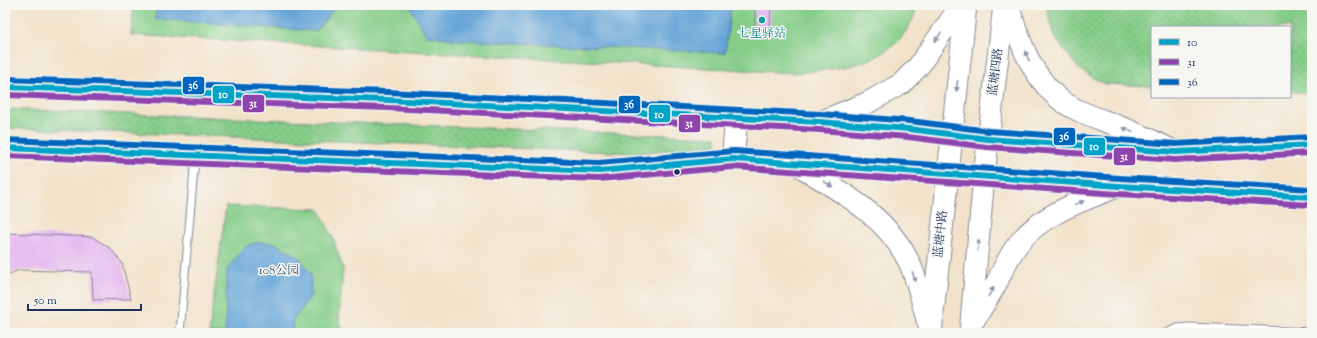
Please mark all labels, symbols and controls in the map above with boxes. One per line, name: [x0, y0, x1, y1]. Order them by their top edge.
marker: 七星驿站: [757, 15, 767, 25]
place label: 七星驿站: [738, 25, 786, 43]
legend: [1151, 26, 1291, 98]
one-way arrow: [934, 32, 942, 42]
text: 10: [1187, 34, 1197, 52]
street label: 蓝塘四路: [984, 47, 1008, 97]
one-way arrow: [1024, 50, 1030, 61]
text: 31: [1187, 54, 1196, 72]
text: 36: [1187, 74, 1198, 92]
line badge: 36: [182, 76, 205, 95]
text: 36: [188, 78, 198, 94]
one-way arrow: [954, 79, 961, 92]
line badge: 10: [212, 85, 235, 104]
text: 10: [217, 87, 228, 103]
line badge: 31: [242, 94, 265, 113]
line badge: 36: [618, 95, 641, 114]
text: 31: [249, 96, 257, 112]
text: 36: [624, 97, 634, 113]
line badge: 10: [648, 104, 671, 123]
text: 10: [653, 107, 664, 123]
line badge: 31: [678, 114, 701, 133]
text: 31: [685, 116, 693, 132]
line badge: 36: [1053, 127, 1076, 146]
one-way arrow: [1122, 127, 1134, 133]
text: 36: [1059, 129, 1069, 145]
line badge: 10: [1083, 137, 1106, 156]
text: 10: [1088, 139, 1099, 155]
line badge: 31: [1113, 147, 1136, 166]
text: 31: [1120, 149, 1128, 165]
unlabelled marker: [672, 167, 682, 177]
one-way arrow: [822, 181, 834, 188]
one-way arrow: [1074, 200, 1085, 206]
street label: 蓝塘中路: [930, 209, 952, 259]
one-way arrow: [975, 239, 981, 251]
park label: 108公园: [259, 262, 299, 280]
one-way arrow: [911, 271, 917, 283]
scale bar: [28, 286, 141, 312]
one-way arrow: [987, 286, 994, 298]
text: 50 m: [33, 292, 57, 310]

